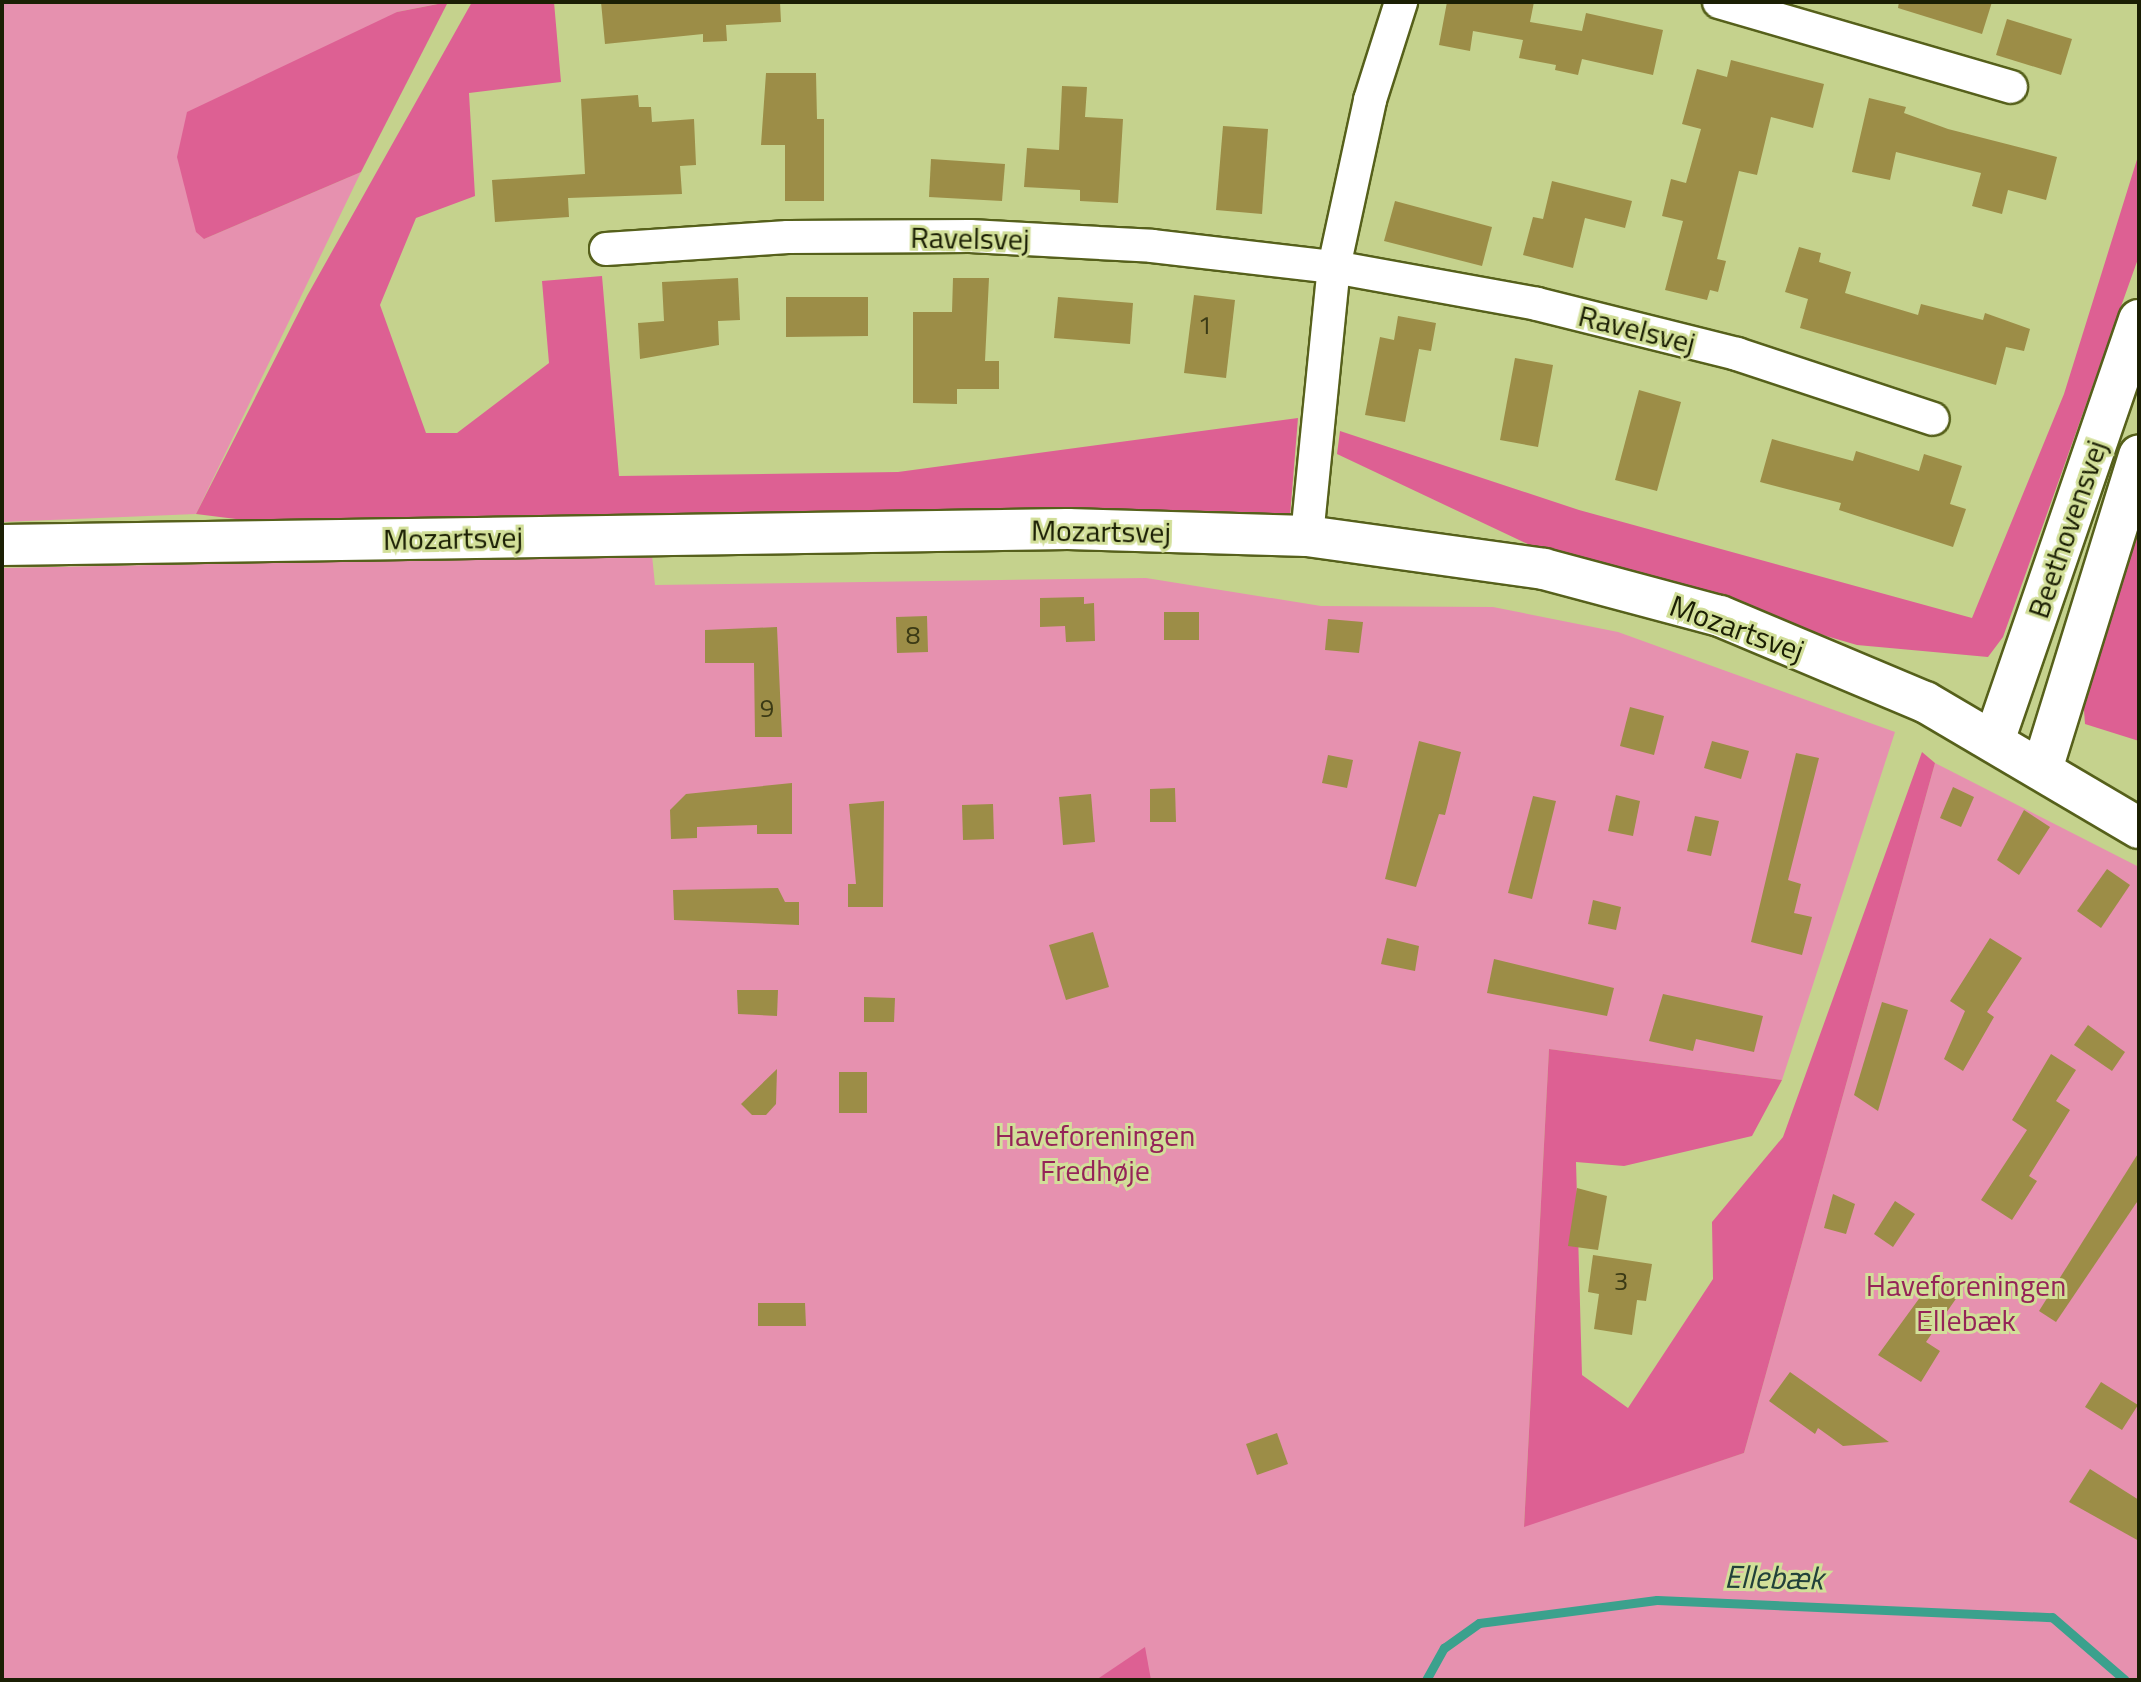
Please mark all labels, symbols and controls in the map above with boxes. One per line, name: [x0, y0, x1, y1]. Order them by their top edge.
street label: Ravelsvej: [910, 219, 1030, 257]
street label: Ravelsvej: [1575, 297, 1699, 361]
house number: 1: [1198, 309, 1212, 341]
street label: Beethovensvej: [2020, 435, 2114, 623]
street label: Mozartsvej: [1031, 512, 1171, 550]
street label: Mozartsvej: [383, 519, 523, 557]
street label: Mozartsvej: [1665, 587, 1809, 669]
house number: 8: [906, 619, 920, 651]
house number: 9: [760, 692, 774, 724]
park label: Haveforeningen Fredhøje: [995, 1117, 1195, 1188]
house number: 3: [1614, 1265, 1628, 1297]
park label: Haveforeningen Ellebæk: [1866, 1267, 2066, 1338]
water label: Ellebæk: [1724, 1557, 1824, 1597]

